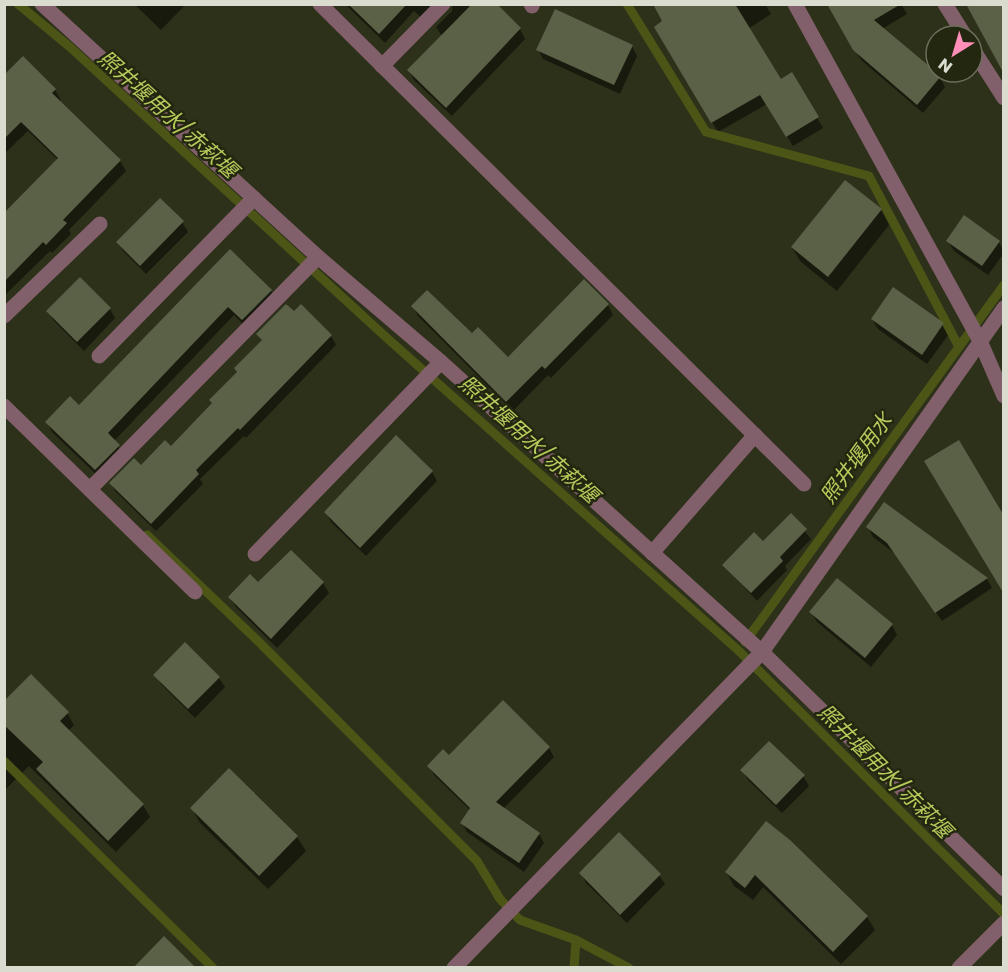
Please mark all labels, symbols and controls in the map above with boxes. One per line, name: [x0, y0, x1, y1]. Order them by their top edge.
north arrow: [924, 24, 984, 84]
water label: 照井堰用水/赤萩堰: [92, 44, 247, 187]
text: N: [934, 53, 957, 78]
water label: 照井堰用水/赤萩堰: [453, 369, 608, 512]
water label: 照井堰用水: [813, 405, 900, 509]
water label: 照井堰用水/赤萩堰: [812, 698, 961, 847]

